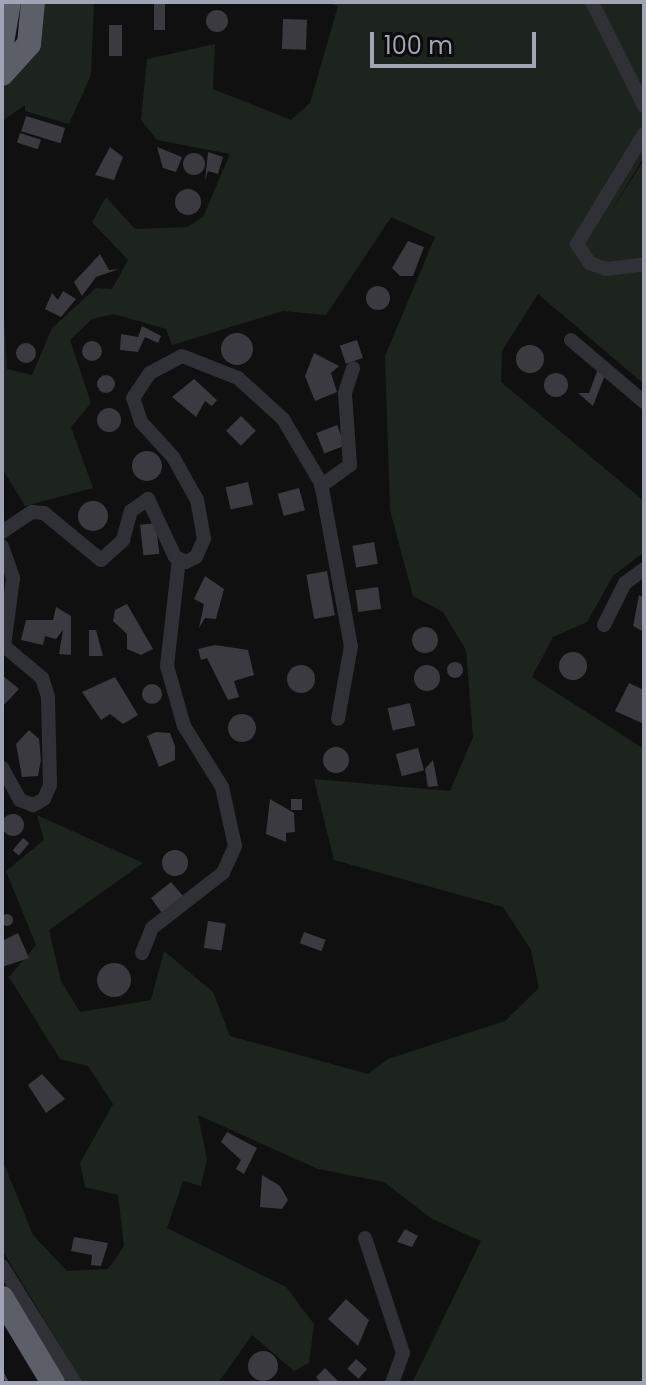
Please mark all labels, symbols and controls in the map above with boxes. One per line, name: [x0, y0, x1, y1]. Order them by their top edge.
scale bar: [374, 16, 540, 66]
text: 100 m: [384, 29, 453, 62]

